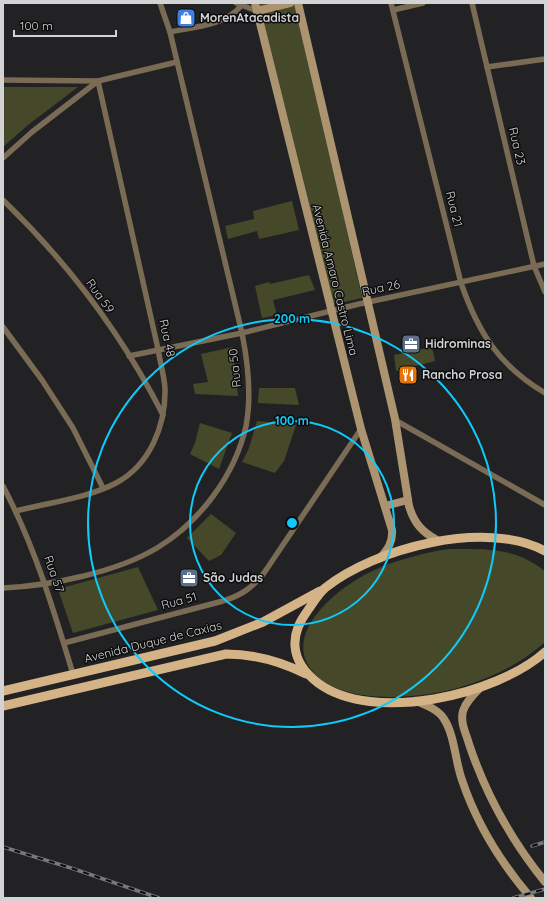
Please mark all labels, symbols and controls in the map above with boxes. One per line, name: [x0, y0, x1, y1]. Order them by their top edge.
shop icon: MorenAtacadista: [175, 7, 197, 29]
place label: MorenAtacadista: [200, 10, 299, 25]
scale bar: [14, 12, 116, 38]
text: 100 m: [20, 18, 53, 33]
street label: Rua 23: [506, 126, 529, 166]
street label: Rua 21: [443, 189, 466, 228]
street label: Avenida Amaro Castro Lima: [309, 203, 362, 357]
street label: Rua 59: [83, 276, 118, 316]
street label: Rua 26: [361, 276, 402, 299]
text: 200 m: [274, 311, 310, 326]
street label: Rua 48: [156, 318, 179, 358]
office icon: Hidrominas: [400, 333, 422, 355]
place label: Hidrominas: [425, 336, 491, 351]
street label: Rua 50: [225, 348, 244, 388]
restaurant icon: Rancho Prosa: [397, 364, 419, 386]
place label: Rancho Prosa: [422, 367, 502, 382]
text: 100 m: [275, 413, 309, 428]
centre of rings: [285, 516, 299, 530]
street label: Rua 57: [41, 553, 68, 594]
office icon: São Judas: [178, 567, 200, 589]
place label: São Judas: [203, 570, 263, 585]
street label: Rua 51: [159, 589, 198, 612]
street label: Avenida Duque de Caxias: [83, 617, 224, 666]

